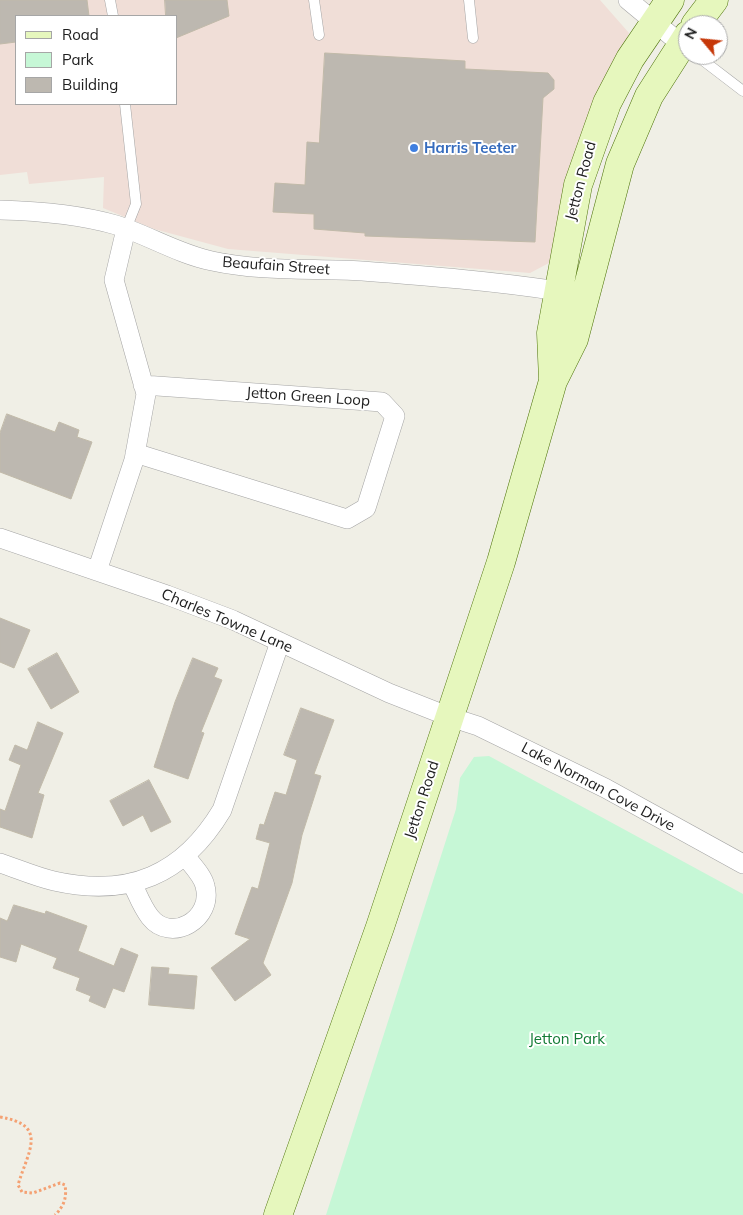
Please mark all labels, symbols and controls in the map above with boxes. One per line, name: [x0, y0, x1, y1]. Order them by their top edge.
legend: [15, 15, 178, 105]
north arrow: [678, 15, 728, 65]
text: Road: [62, 25, 99, 44]
text: N: [680, 25, 701, 42]
text: Park: [62, 50, 94, 69]
text: Building: [62, 75, 118, 94]
place label: Harris Teeter: [424, 139, 516, 157]
street label: Jetton Road: [562, 139, 600, 223]
marker: Harris Teeter: [408, 142, 420, 154]
street label: Beaufain Street: [222, 253, 330, 279]
street label: Jetton Green Loop: [245, 384, 371, 410]
street label: Charles Towne Lane: [159, 585, 295, 657]
street label: Lake Norman Cove Drive: [518, 739, 678, 835]
street label: Jetton Road: [401, 759, 443, 841]
park label: Jetton Park: [529, 1030, 605, 1048]

